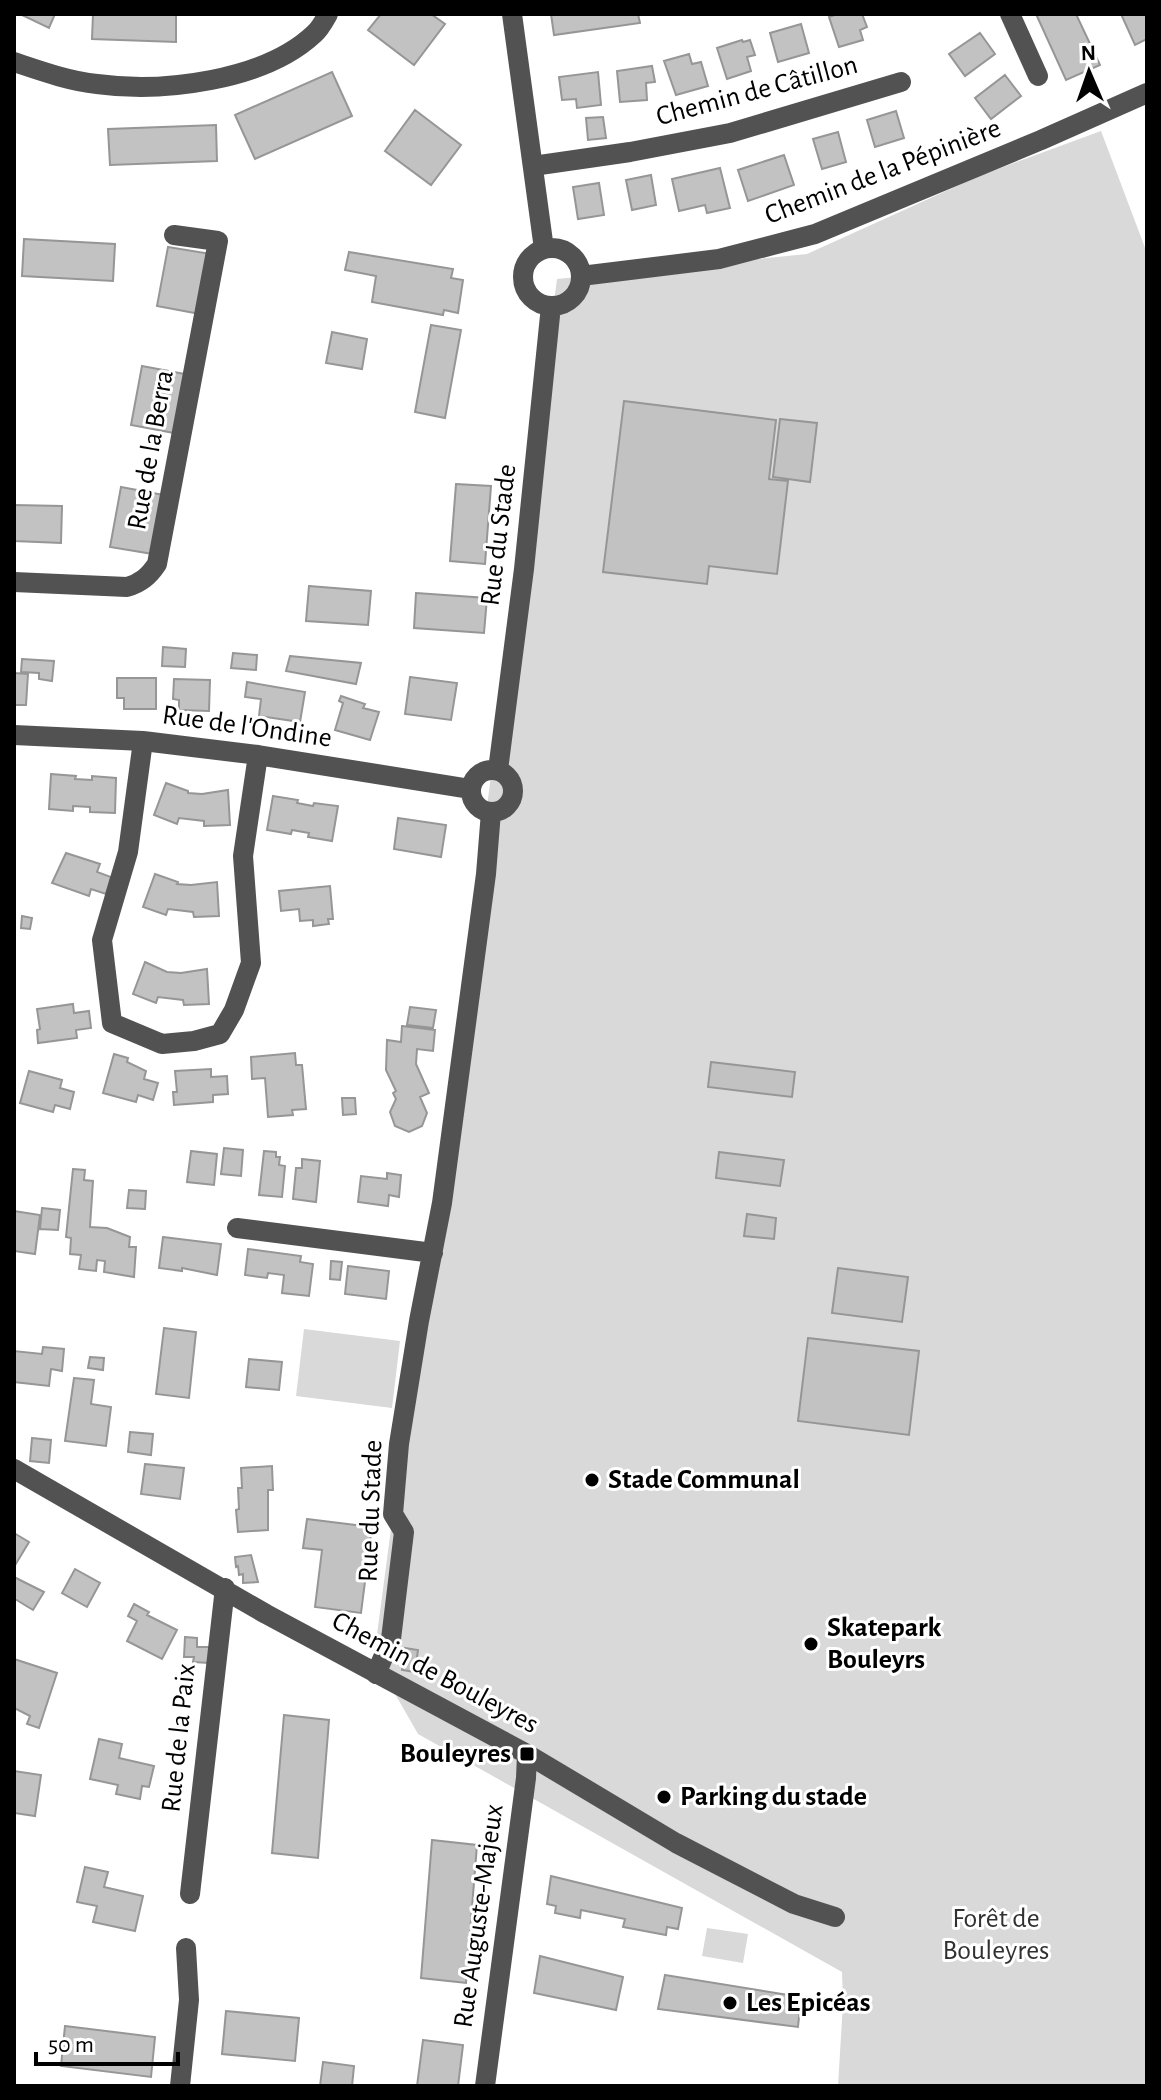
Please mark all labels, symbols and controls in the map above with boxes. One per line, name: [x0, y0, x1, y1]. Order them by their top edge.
north arrow: [1049, 32, 1129, 112]
text: N: [1080, 42, 1096, 64]
street label: Chemin de Câtillon: [653, 51, 861, 131]
street label: Chemin de la Pépinière: [761, 114, 1005, 230]
street label: Rue de la Berra: [123, 368, 179, 532]
street label: Rue du Stade: [476, 463, 522, 607]
street label: Rue de l'Ondine: [160, 701, 334, 753]
street label: Rue du Stade: [355, 1439, 387, 1583]
place label: Stade Communal: [608, 1466, 800, 1494]
marker: Stade Communal: [583, 1471, 601, 1489]
street label: Chemin de Bouleyres: [327, 1607, 543, 1739]
place label: Skatepark Bouleyrs: [827, 1614, 941, 1674]
marker: Skatepark Bouleyrs: [802, 1635, 820, 1653]
street label: Rue de la Paix: [157, 1662, 201, 1814]
place label: Bouleyres: [400, 1740, 511, 1768]
marker: Bouleyres: [518, 1745, 536, 1763]
place label: Parking du stade: [680, 1783, 867, 1811]
marker: Parking du stade: [655, 1788, 673, 1806]
street label: Rue Auguste-Majeux: [449, 1802, 509, 2030]
park label: Forêt de Bouleyres: [943, 1905, 1049, 1965]
place label: Les Epicéas: [746, 1989, 870, 2017]
marker: Les Epicéas: [721, 1994, 739, 2012]
scale bar: [36, 2016, 178, 2066]
text: 50 m: [48, 2033, 94, 2057]

